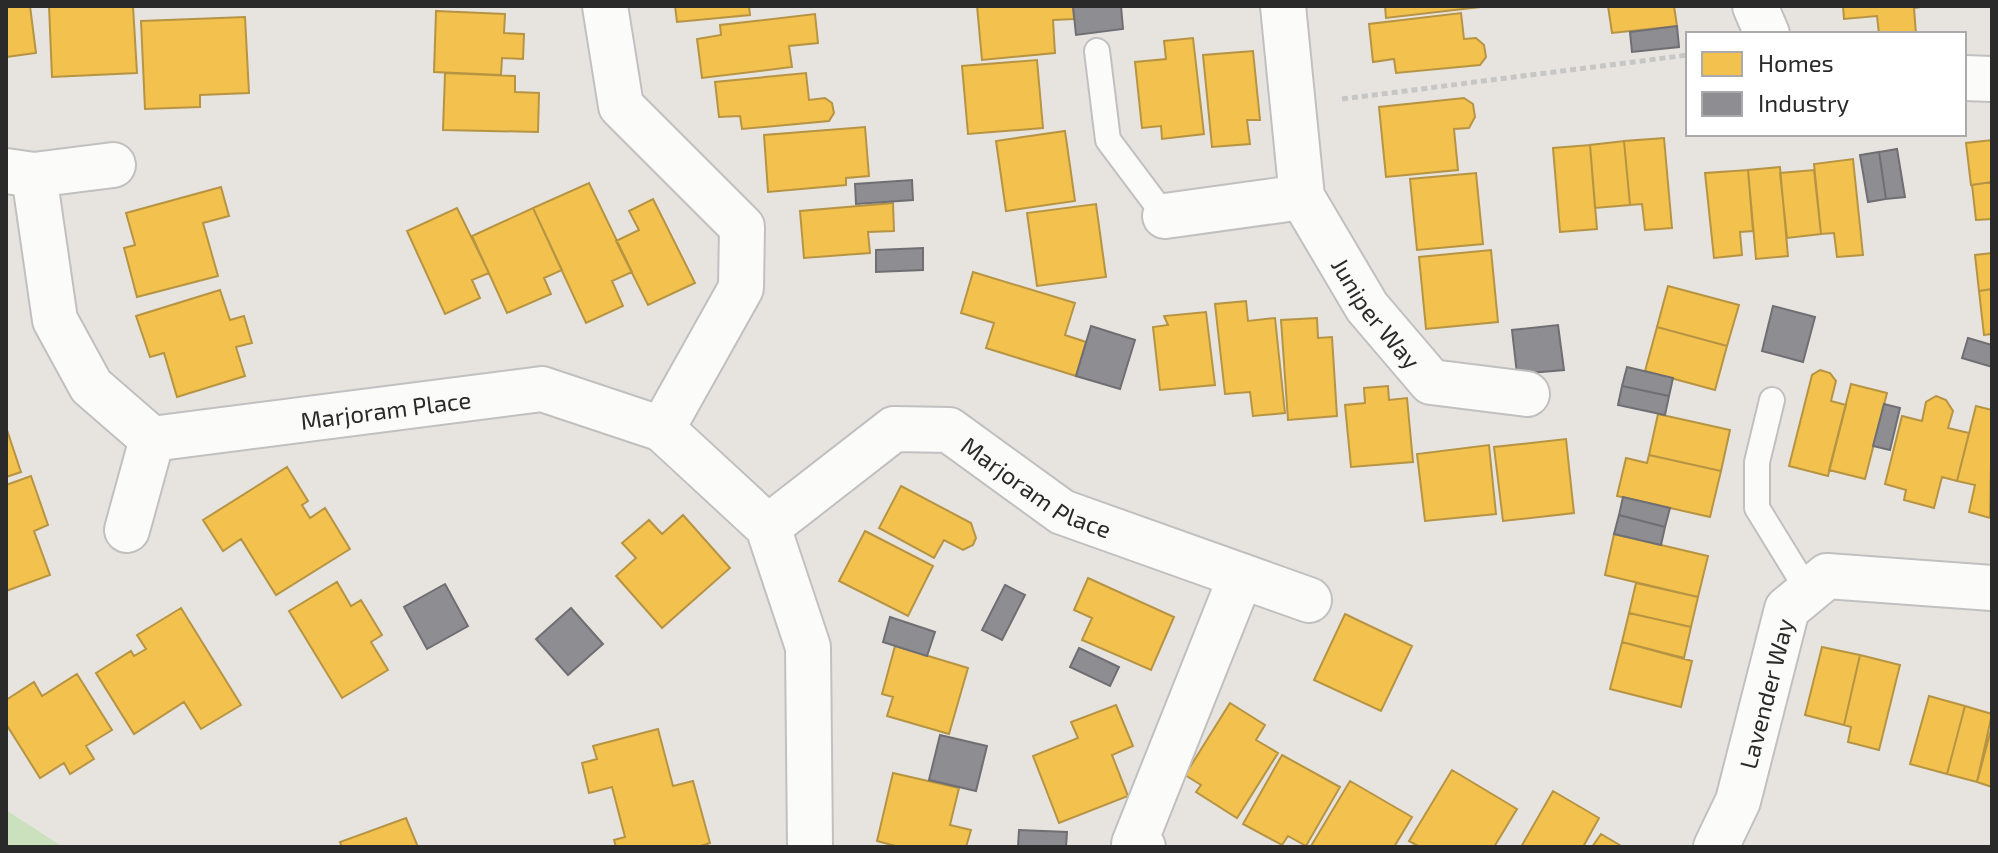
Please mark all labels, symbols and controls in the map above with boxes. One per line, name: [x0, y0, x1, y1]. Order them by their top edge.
legend: [1686, 32, 1966, 136]
text: Homes: [1758, 48, 1834, 77]
text: Industry: [1758, 88, 1850, 117]
street label: Juniper Way: [1326, 252, 1427, 374]
street label: Marjoram Place: [299, 384, 473, 434]
street label: Marjoram Place: [956, 430, 1115, 543]
street label: Lavender Way: [1732, 615, 1799, 772]

